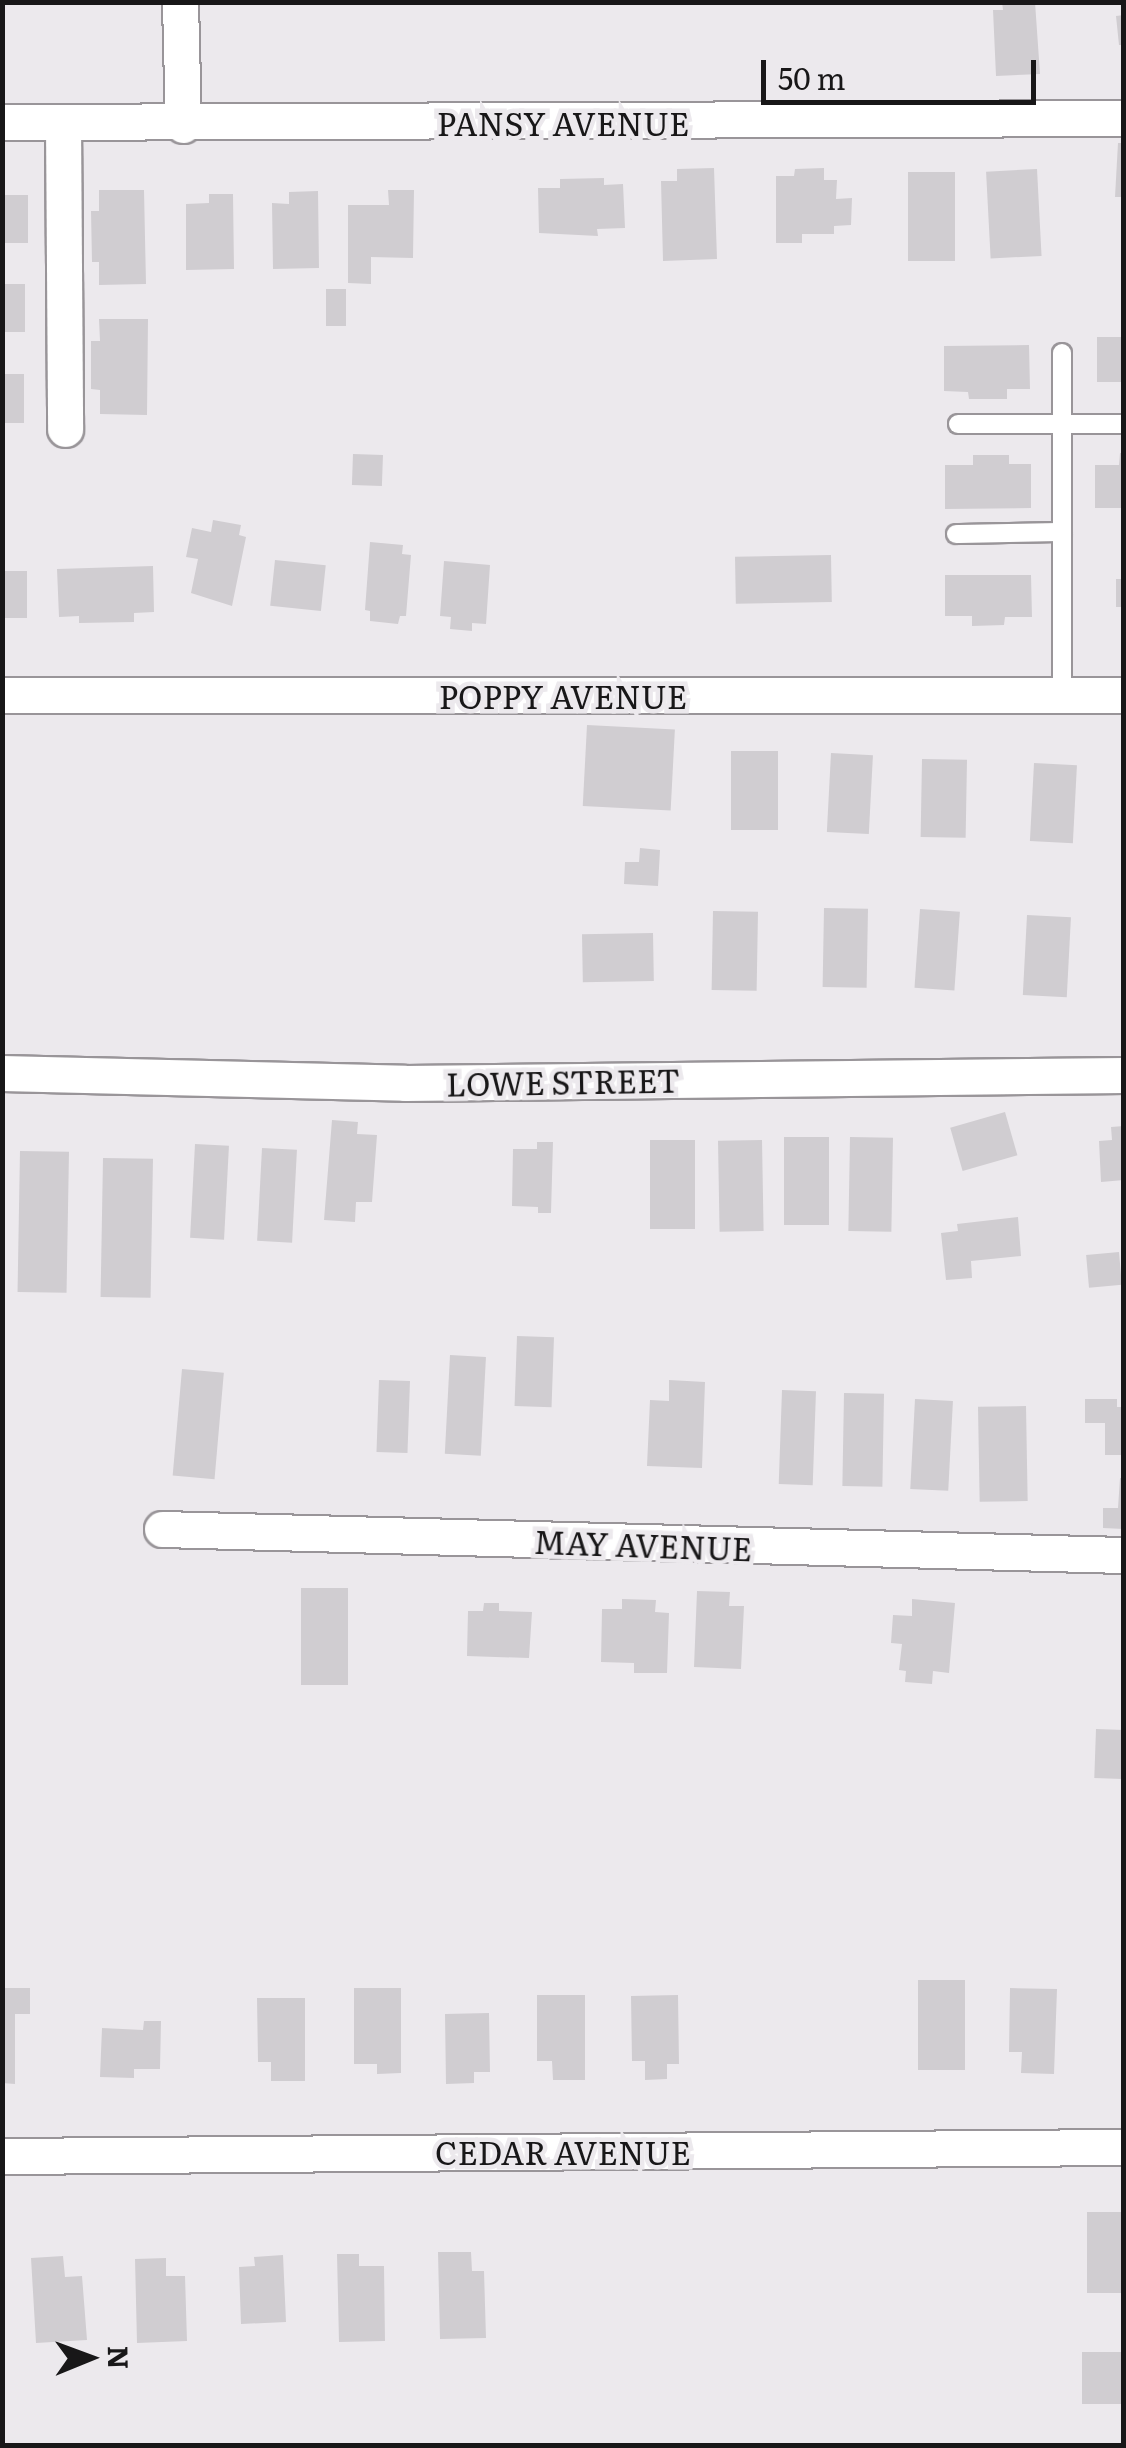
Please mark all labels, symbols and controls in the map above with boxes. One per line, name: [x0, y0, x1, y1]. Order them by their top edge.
scale bar: [766, 40, 1041, 102]
text: 50 m: [778, 55, 846, 99]
street label: PANSY AVENUE: [437, 103, 689, 141]
street label: POPPY AVENUE: [439, 676, 687, 714]
street label: LOWE STREET: [446, 1060, 680, 1102]
street label: MAY AVENUE: [533, 1521, 753, 1567]
street label: CEDAR AVENUE: [435, 2132, 691, 2170]
north arrow: [40, 2308, 140, 2408]
text: N: [99, 2345, 141, 2370]

